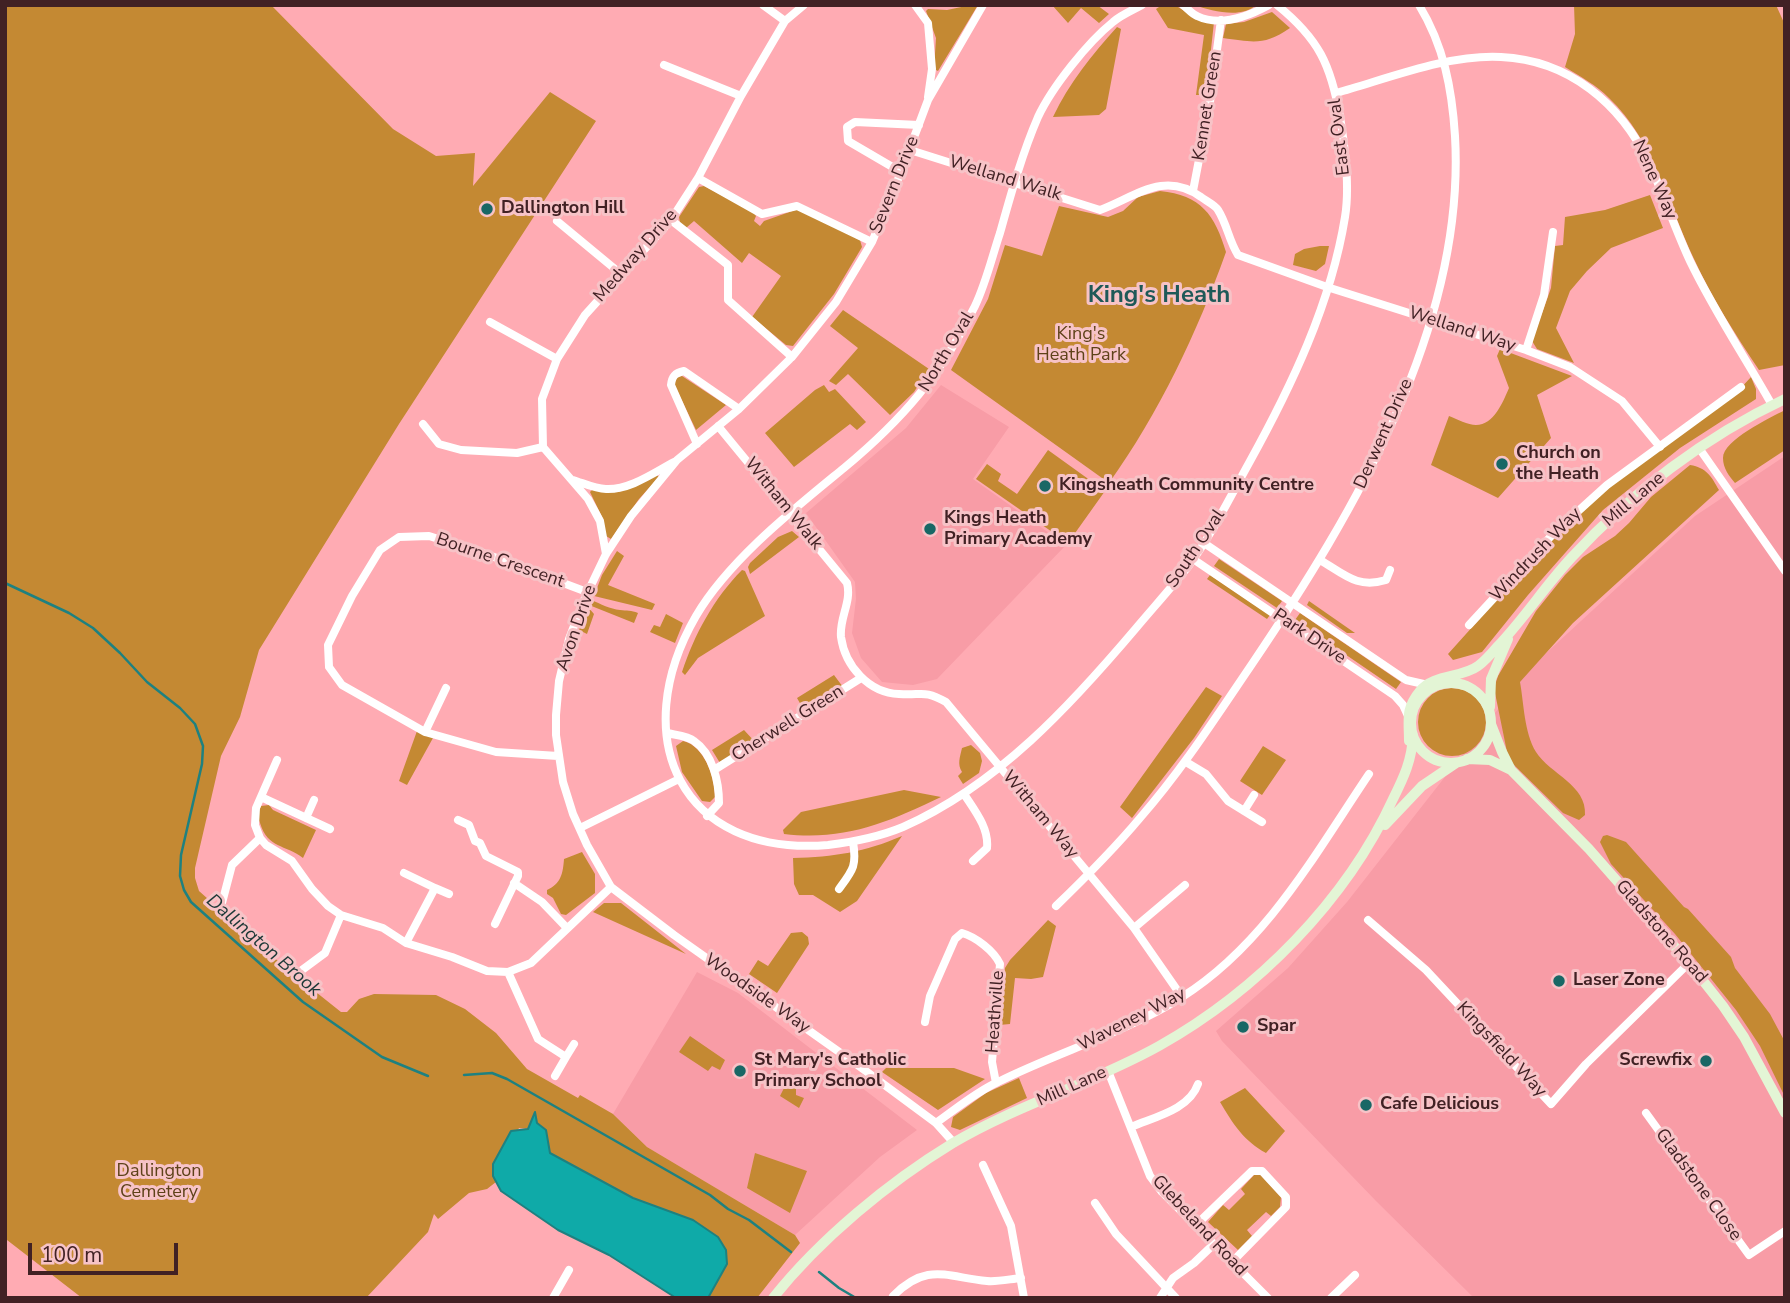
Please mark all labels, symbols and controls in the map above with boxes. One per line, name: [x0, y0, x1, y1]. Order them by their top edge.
street label: Kennet Green: [1189, 50, 1227, 162]
street label: East Oval: [1325, 97, 1355, 177]
street label: Severn Drive: [866, 133, 924, 237]
street label: Nene Way: [1627, 137, 1681, 223]
street label: Welland Walk: [946, 152, 1064, 206]
place label: Dallington Hill: [501, 198, 625, 220]
marker: Dallington Hill: [479, 201, 495, 217]
street label: Medway Drive: [590, 205, 682, 307]
district label: King's Heath: [1088, 282, 1230, 310]
street label: Welland Way: [1406, 303, 1518, 357]
street label: North Oval: [915, 308, 979, 396]
park label: King's Heath Park: [1036, 324, 1126, 366]
street label: Derwent Drive: [1350, 376, 1418, 492]
place label: Church on the Heath: [1516, 443, 1601, 486]
street label: Witham Walk: [739, 453, 827, 555]
marker: Church on the Heath: [1494, 456, 1510, 472]
street label: Mill Lane: [1599, 468, 1669, 532]
place label: Kingsheath Community Centre: [1059, 475, 1314, 497]
marker: Kingsheath Community Centre: [1037, 478, 1053, 494]
street label: Windrush Way: [1486, 504, 1586, 606]
street label: South Oval: [1162, 506, 1230, 592]
place label: Kings Heath Primary Academy: [944, 508, 1092, 550]
marker: Kings Heath Primary Academy: [922, 521, 938, 537]
street label: Bourne Crescent: [433, 529, 567, 593]
street label: Avon Drive: [552, 582, 602, 674]
street label: Park Drive: [1268, 605, 1350, 669]
street label: Cherwell Green: [728, 681, 848, 767]
street label: Witham Way: [997, 767, 1083, 863]
street label: Gladstone Road: [1610, 876, 1712, 988]
water label: Dallington Brook: [201, 890, 325, 1002]
street label: Woodside Way: [700, 950, 814, 1038]
street label: Heathville: [982, 970, 1010, 1054]
place label: Laser Zone: [1573, 970, 1665, 992]
marker: Laser Zone: [1551, 973, 1567, 989]
street label: Waveney Way: [1075, 984, 1189, 1056]
street label: Kingsfield Way: [1451, 998, 1551, 1102]
place label: Spar: [1257, 1016, 1296, 1038]
marker: Spar: [1235, 1019, 1251, 1035]
place label: St Mary's Catholic Primary School: [754, 1050, 906, 1092]
place label: Screwfix: [1619, 1050, 1692, 1072]
marker: Screwfix: [1698, 1053, 1714, 1069]
street label: Mill Lane: [1034, 1062, 1110, 1112]
marker: St Mary's Catholic Primary School: [732, 1063, 748, 1079]
place label: Cafe Delicious: [1380, 1094, 1499, 1116]
marker: Cafe Delicious: [1358, 1097, 1374, 1113]
street label: Gladstone Close: [1650, 1125, 1746, 1245]
park label: Dallington Cemetery: [117, 1161, 201, 1204]
street label: Glebeland Road: [1147, 1171, 1251, 1281]
scale bar: [32, 1230, 182, 1274]
text: 100 m: [41, 1241, 102, 1269]

